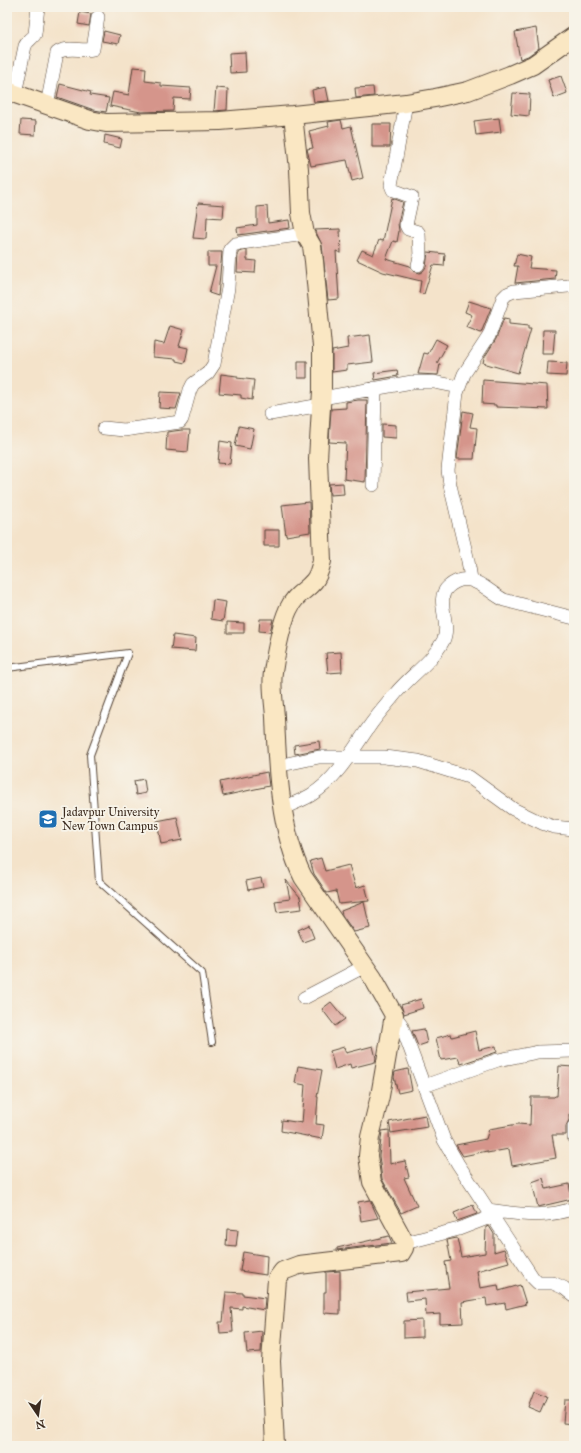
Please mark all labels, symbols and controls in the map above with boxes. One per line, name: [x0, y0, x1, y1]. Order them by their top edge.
place label: Jadavpur University New Town Campus: [60, 805, 160, 833]
school or university icon: Jadavpur University New Town Campus: [37, 808, 59, 830]
north arrow: [18, 1395, 58, 1435]
text: N: [33, 1417, 46, 1432]

